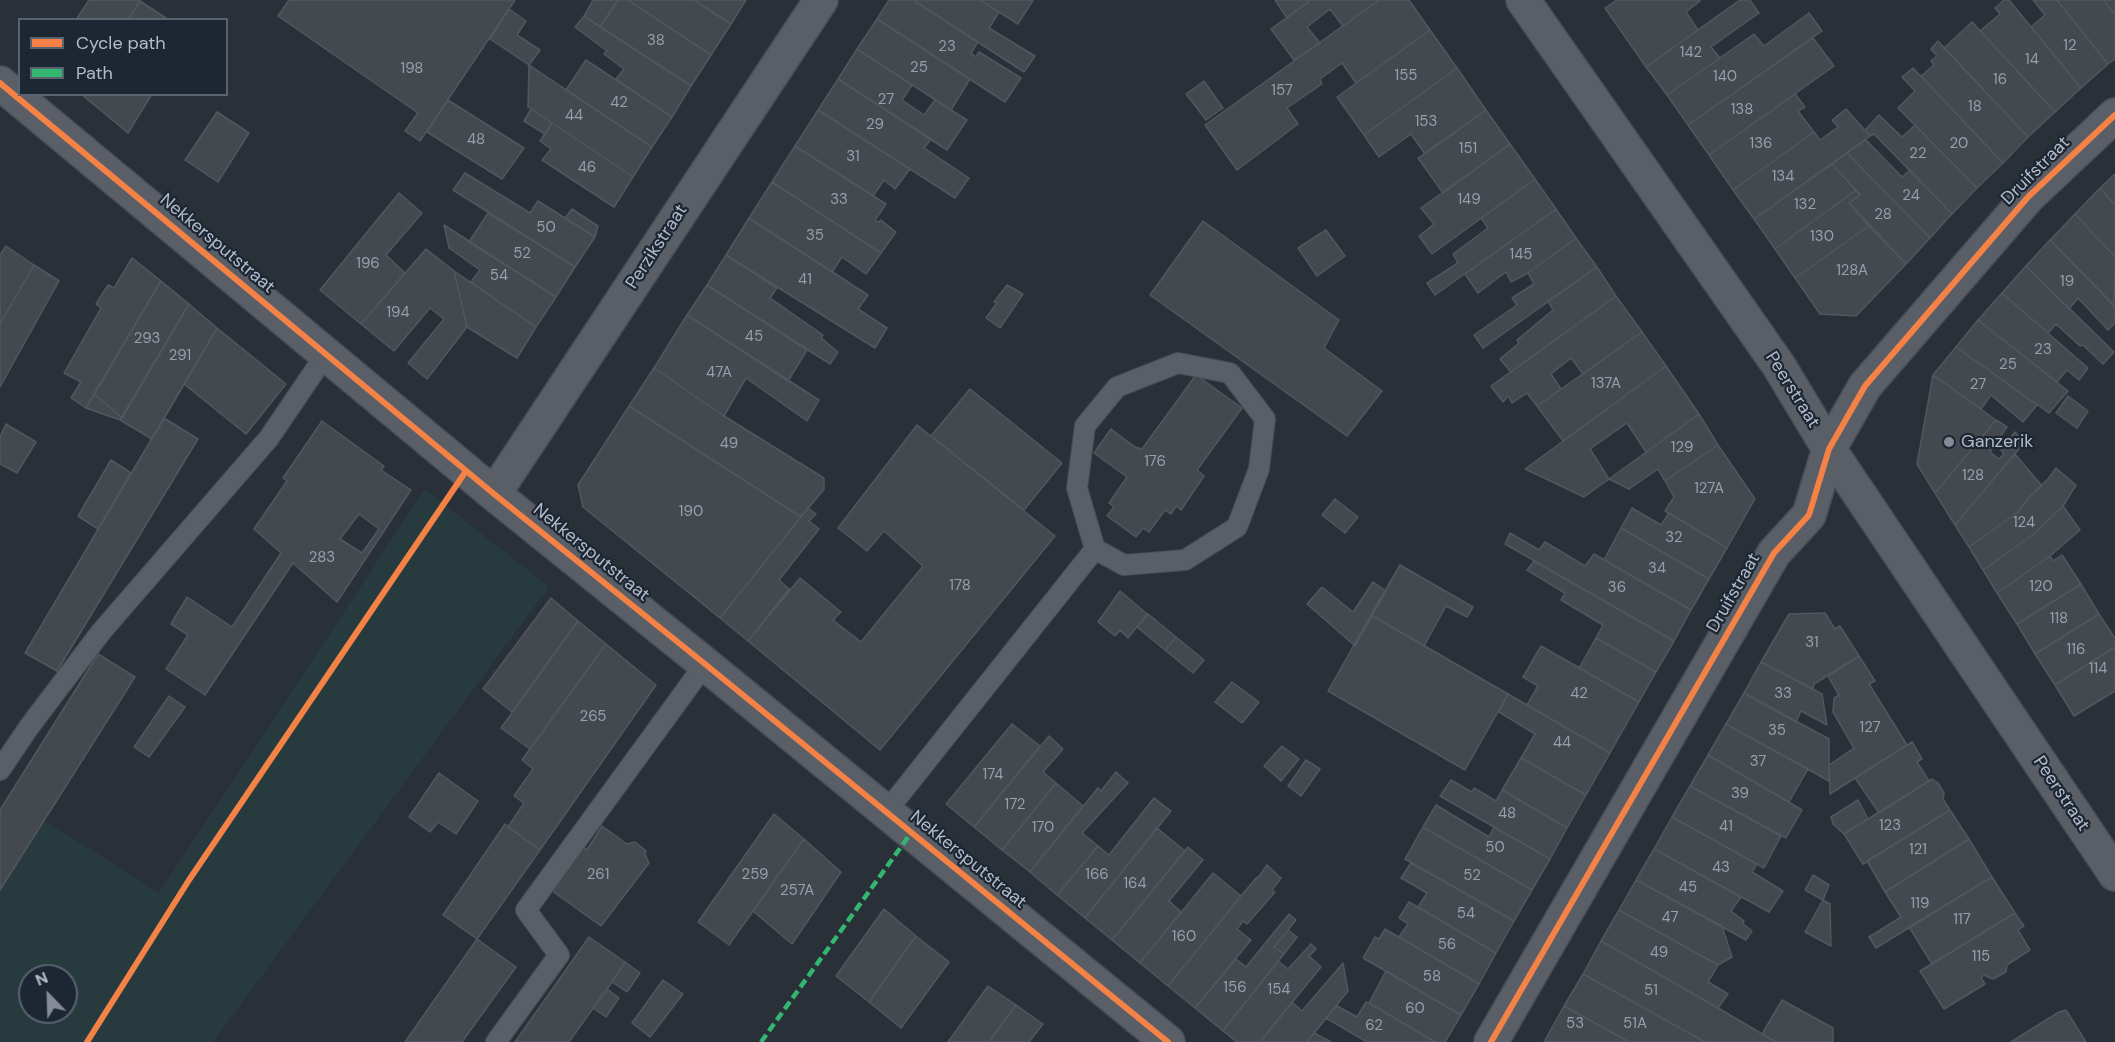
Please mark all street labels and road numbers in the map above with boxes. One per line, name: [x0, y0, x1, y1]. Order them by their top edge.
street label: Druifstraat: [1997, 132, 2075, 210]
street label: Nekkersputstraat: [155, 190, 279, 298]
street label: Perzikstraat: [622, 201, 692, 293]
street label: Peerstraat: [1760, 348, 1824, 432]
street label: Nekkersputstraat: [528, 499, 654, 607]
street label: Druifstraat: [1703, 549, 1765, 637]
street label: Peerstraat: [2028, 752, 2094, 836]
street label: Nekkersputstraat: [905, 806, 1031, 914]

